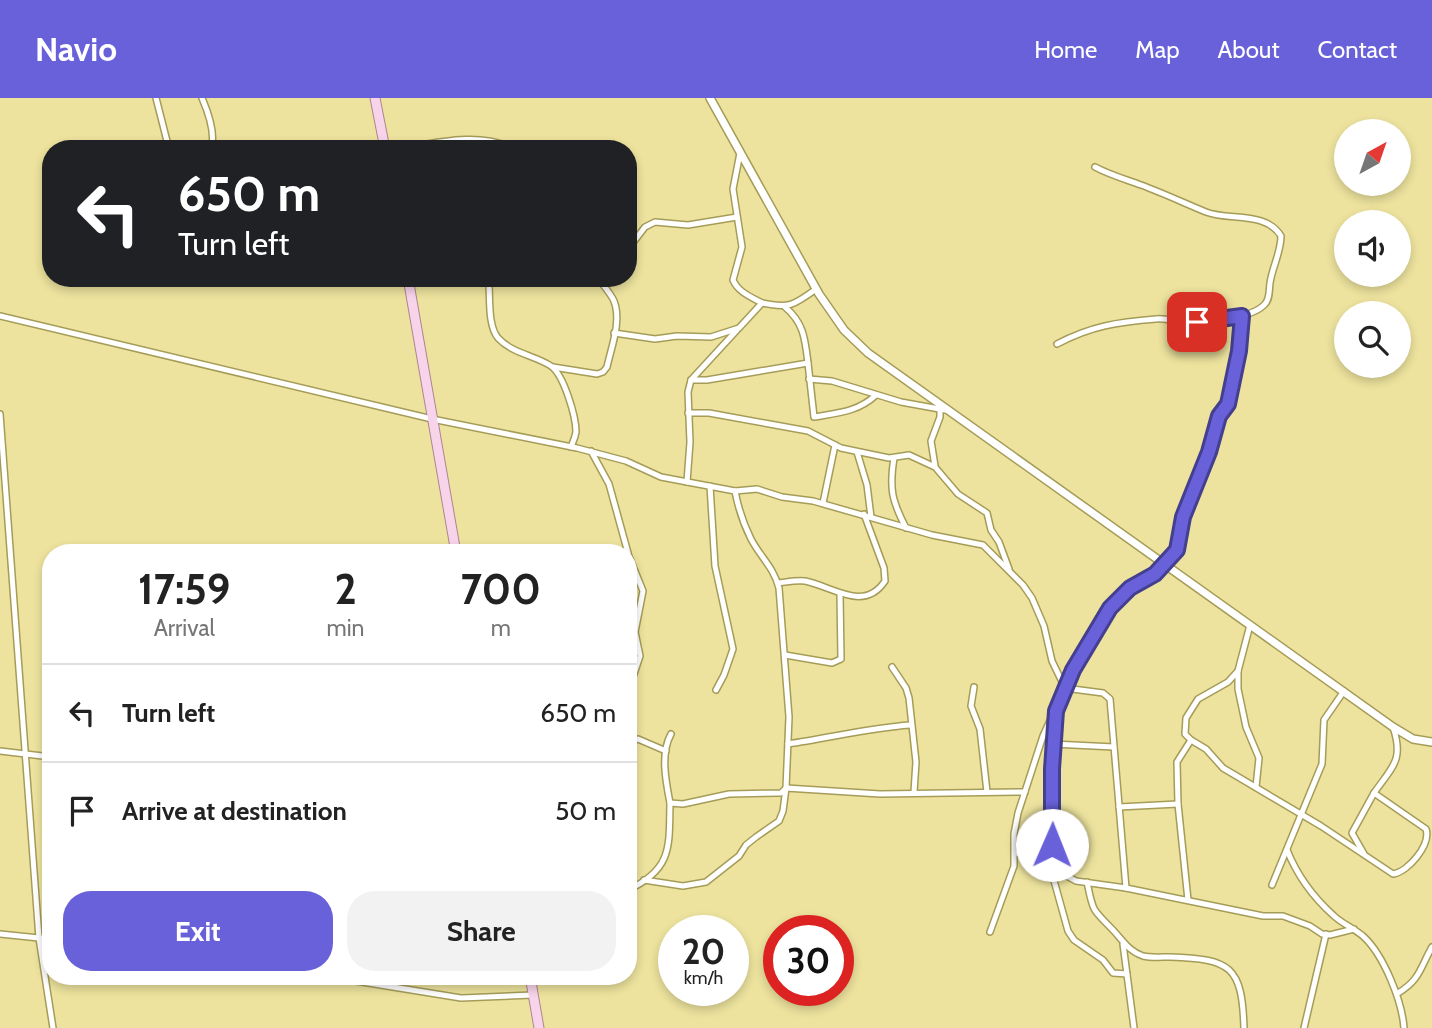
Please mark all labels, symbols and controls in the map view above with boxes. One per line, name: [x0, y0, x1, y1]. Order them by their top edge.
text: Navio: [35, 29, 117, 69]
text: Home: [1034, 35, 1097, 64]
text: Map: [1135, 35, 1180, 64]
text: About: [1218, 35, 1280, 64]
text: Contact: [1318, 35, 1397, 64]
north arrow: [1334, 119, 1410, 196]
map controls: [1334, 119, 1411, 378]
text: 650 m: [178, 164, 320, 223]
icon: left: [63, 168, 154, 259]
button: sound: [1334, 210, 1411, 287]
text: Turn left: [178, 224, 289, 263]
pin: [1167, 292, 1227, 352]
button: search: [1334, 301, 1411, 378]
icon: arrive: [1178, 303, 1216, 341]
text: 17:59: [138, 563, 230, 615]
text: 2: [334, 563, 357, 615]
text: 700: [461, 563, 541, 615]
text: Arrival: [154, 614, 215, 642]
text: min: [327, 614, 364, 642]
text: m: [491, 614, 511, 642]
icon: left: [63, 694, 101, 732]
text: Turn left: [122, 697, 215, 729]
text: 650 m: [540, 697, 616, 729]
icon: arrive: [63, 792, 101, 830]
text: Arrive at destination: [122, 795, 347, 827]
text: 50 m: [555, 795, 616, 827]
position arrow: [1015, 808, 1089, 882]
button: Exit: [63, 891, 333, 971]
button: Share: [347, 891, 616, 971]
speed limit sign: 30: [763, 915, 854, 1006]
text: 20: [682, 930, 725, 973]
text: km/h: [684, 967, 723, 989]

